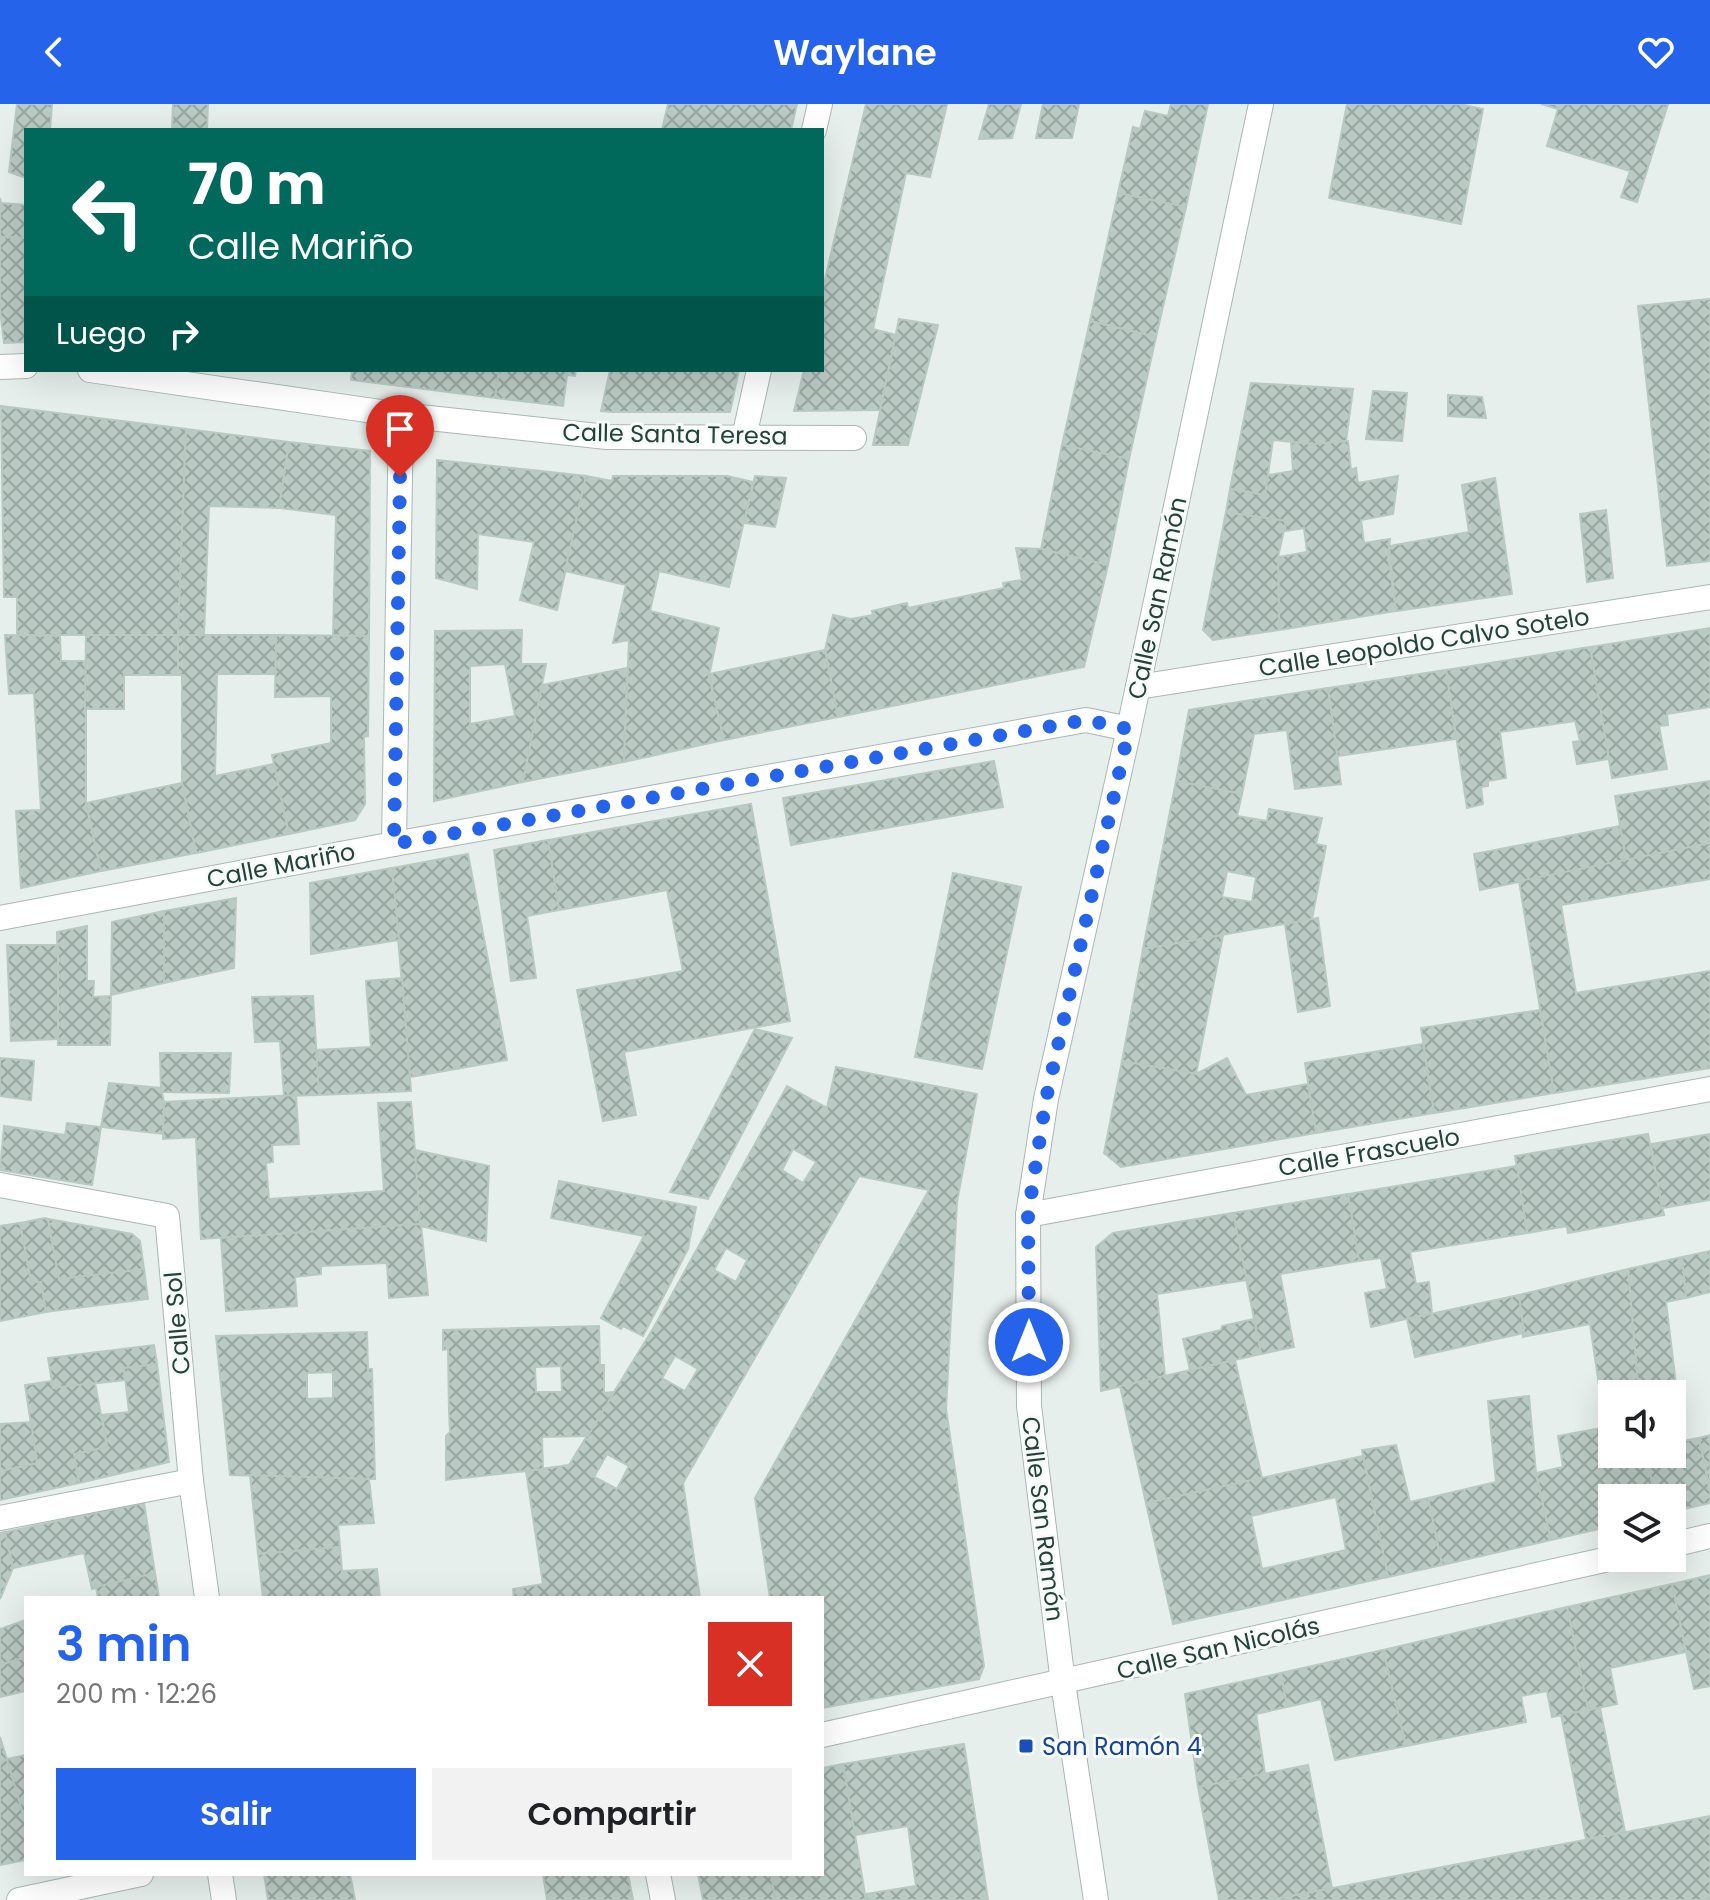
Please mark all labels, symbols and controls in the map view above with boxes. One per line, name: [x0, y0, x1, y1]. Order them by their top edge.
text: Waylane: [773, 27, 937, 78]
icon: back: [32, 30, 76, 74]
icon: heart: [1634, 30, 1678, 74]
text: 70 m: [188, 145, 326, 224]
icon: left: [56, 160, 160, 264]
text: Calle Mariño: [188, 221, 413, 272]
text: Luego: [56, 312, 146, 355]
icon: right: [162, 312, 206, 356]
pin: [366, 395, 434, 477]
icon: arrive: [378, 407, 422, 451]
street label: Calle Santa Teresa: [562, 416, 788, 452]
street label: Calle San Ramón: [1119, 494, 1195, 702]
street label: Calle Leopoldo Calvo Sotelo: [1256, 600, 1592, 684]
street label: Calle Mariño: [204, 834, 358, 896]
street label: Calle Frascuelo: [1276, 1120, 1462, 1184]
street label: Calle Sol: [156, 1270, 198, 1376]
position arrow: [987, 1300, 1071, 1384]
map controls: [1598, 1380, 1686, 1572]
button: sound: [1598, 1380, 1686, 1468]
street label: Calle San Ramón: [1014, 1415, 1072, 1623]
button: layers: [1598, 1484, 1686, 1572]
street label: Calle San Nicolás: [1113, 1609, 1323, 1687]
text: 3 min: [56, 1611, 192, 1678]
button: close: [708, 1622, 792, 1706]
text: 200 m · 12:26: [56, 1676, 217, 1712]
place label: San Ramón 4: [1042, 1730, 1202, 1763]
marker: San Ramón 4: [1017, 1737, 1035, 1755]
button: Salir: [56, 1768, 416, 1860]
button: Compartir: [432, 1768, 792, 1860]

